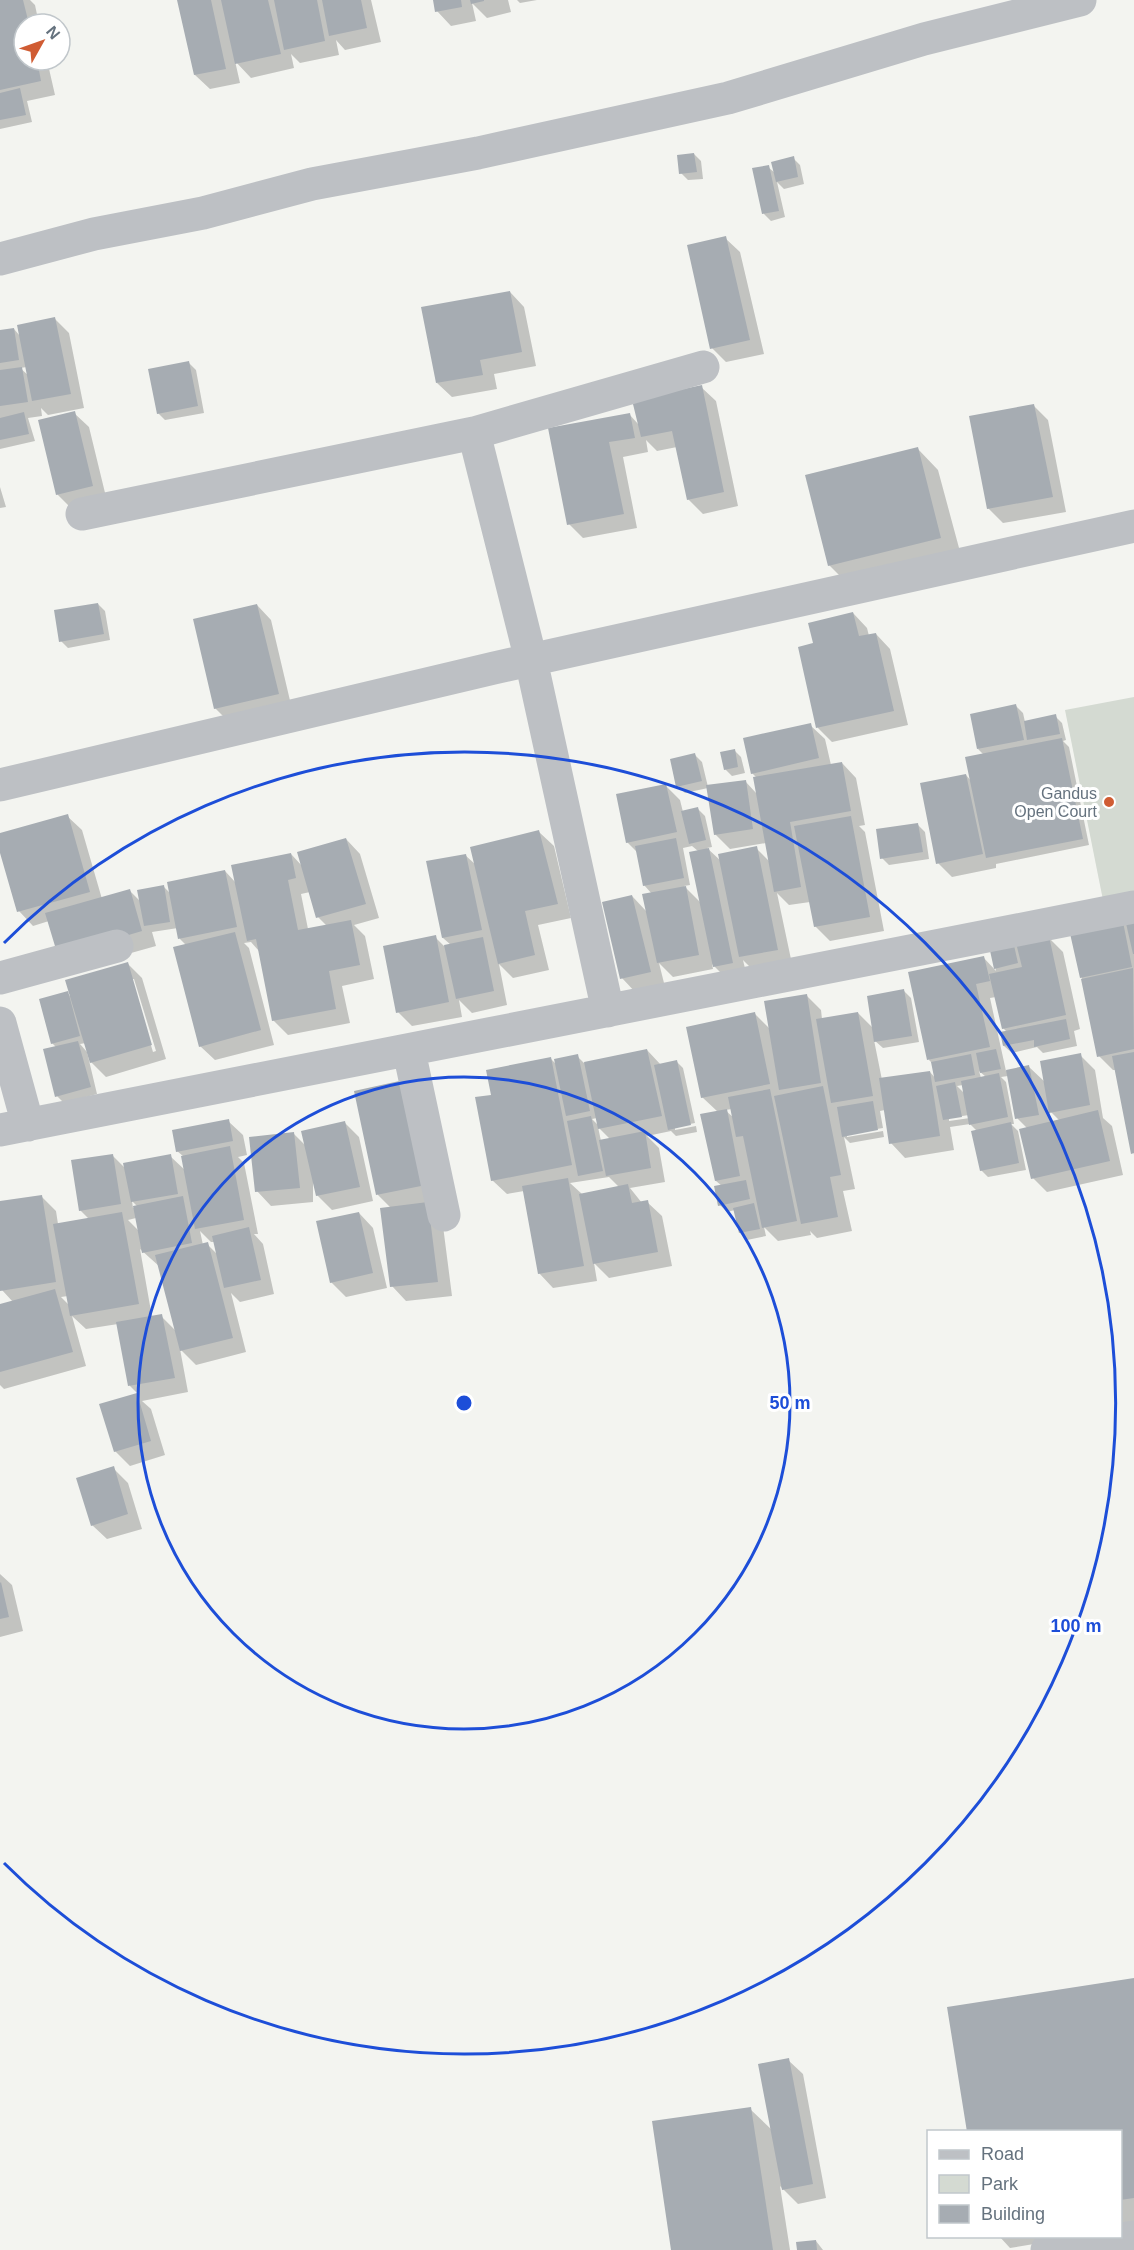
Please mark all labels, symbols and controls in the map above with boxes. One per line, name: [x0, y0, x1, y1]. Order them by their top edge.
north arrow: [12, 12, 72, 72]
text: N: [43, 23, 63, 43]
place label: Gandus Open Court: [1014, 785, 1098, 820]
marker: Gandus Open Court: [1102, 795, 1116, 809]
centre of rings: [454, 1393, 474, 1413]
text: 50 m: [769, 1393, 811, 1413]
text: 100 m: [1050, 1616, 1102, 1636]
legend: [927, 2130, 1122, 2238]
text: Road: [981, 2144, 1024, 2164]
text: Park: [981, 2174, 1019, 2194]
text: Building: [981, 2204, 1045, 2224]

